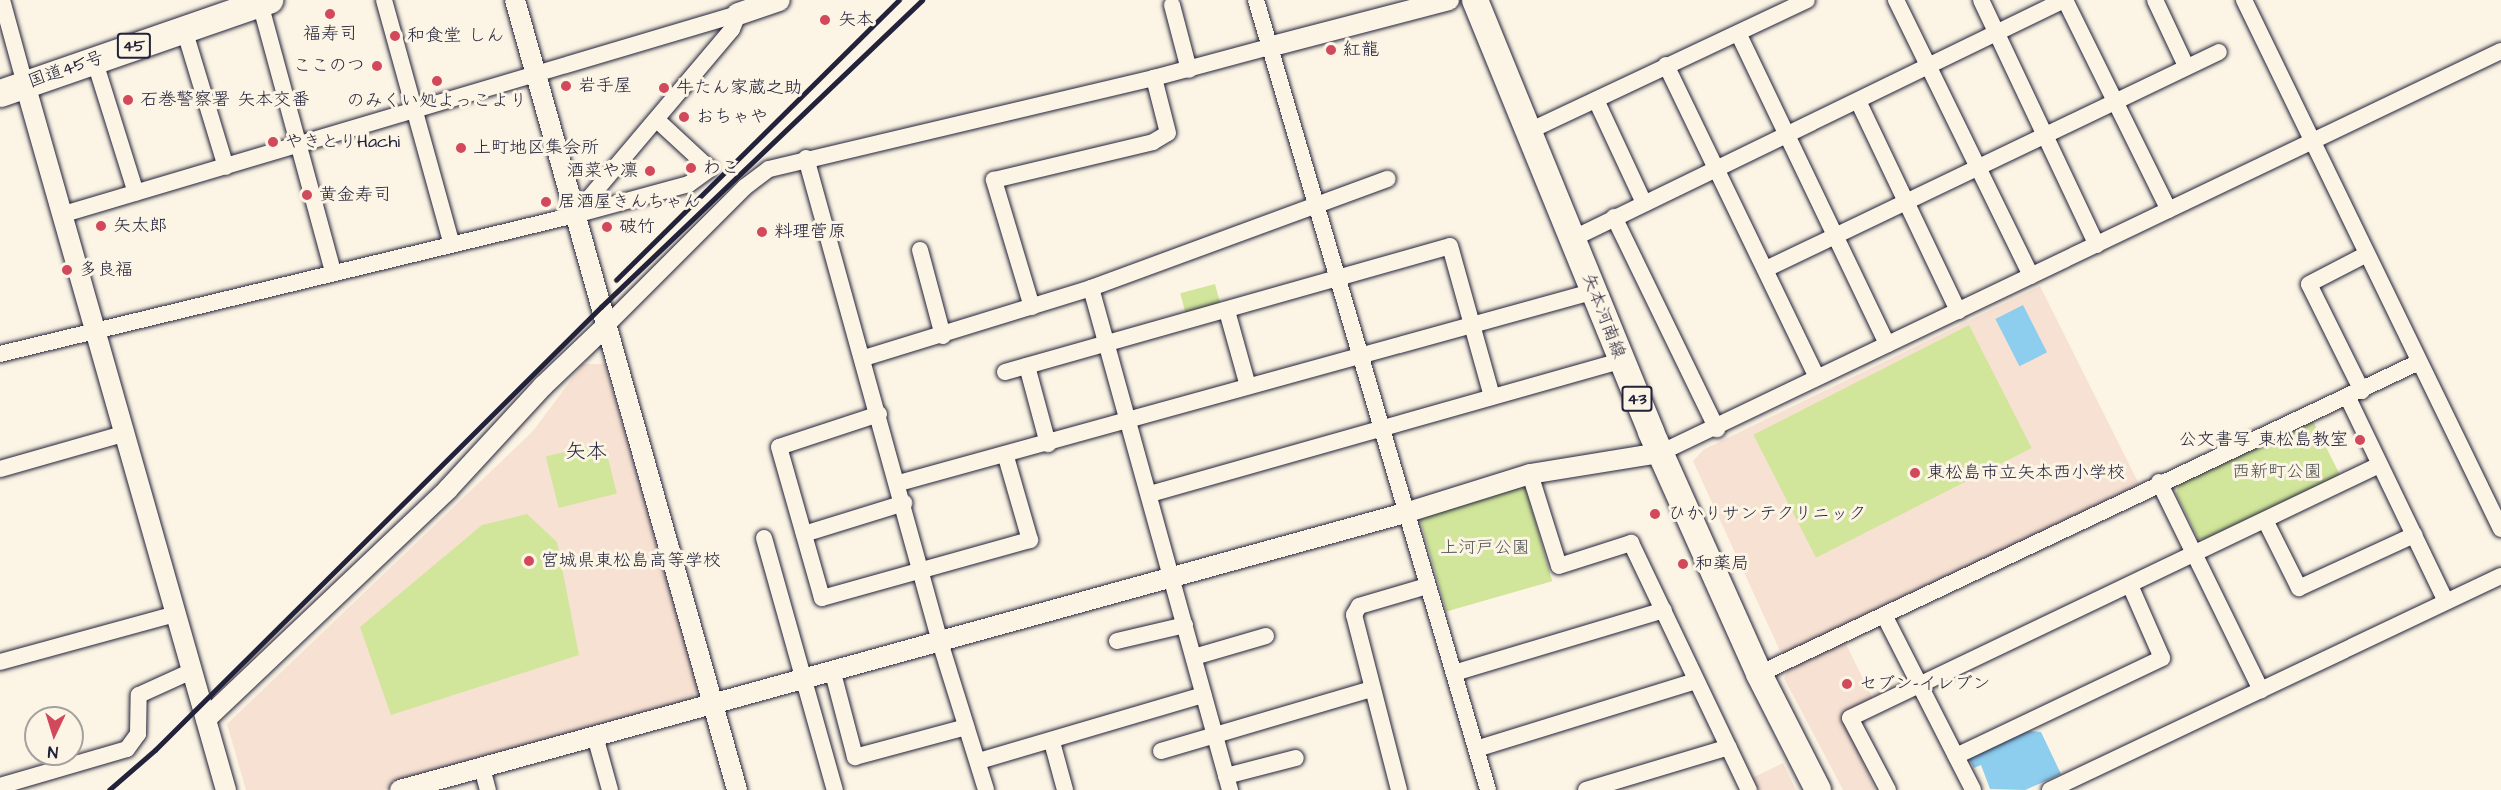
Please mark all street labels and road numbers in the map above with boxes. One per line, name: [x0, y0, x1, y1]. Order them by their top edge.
road number: 45: [116, 33, 152, 59]
street label: 国道45号: [25, 47, 107, 93]
street label: 矢本河南線: [1577, 270, 1629, 362]
road number: 43: [1620, 386, 1654, 412]

